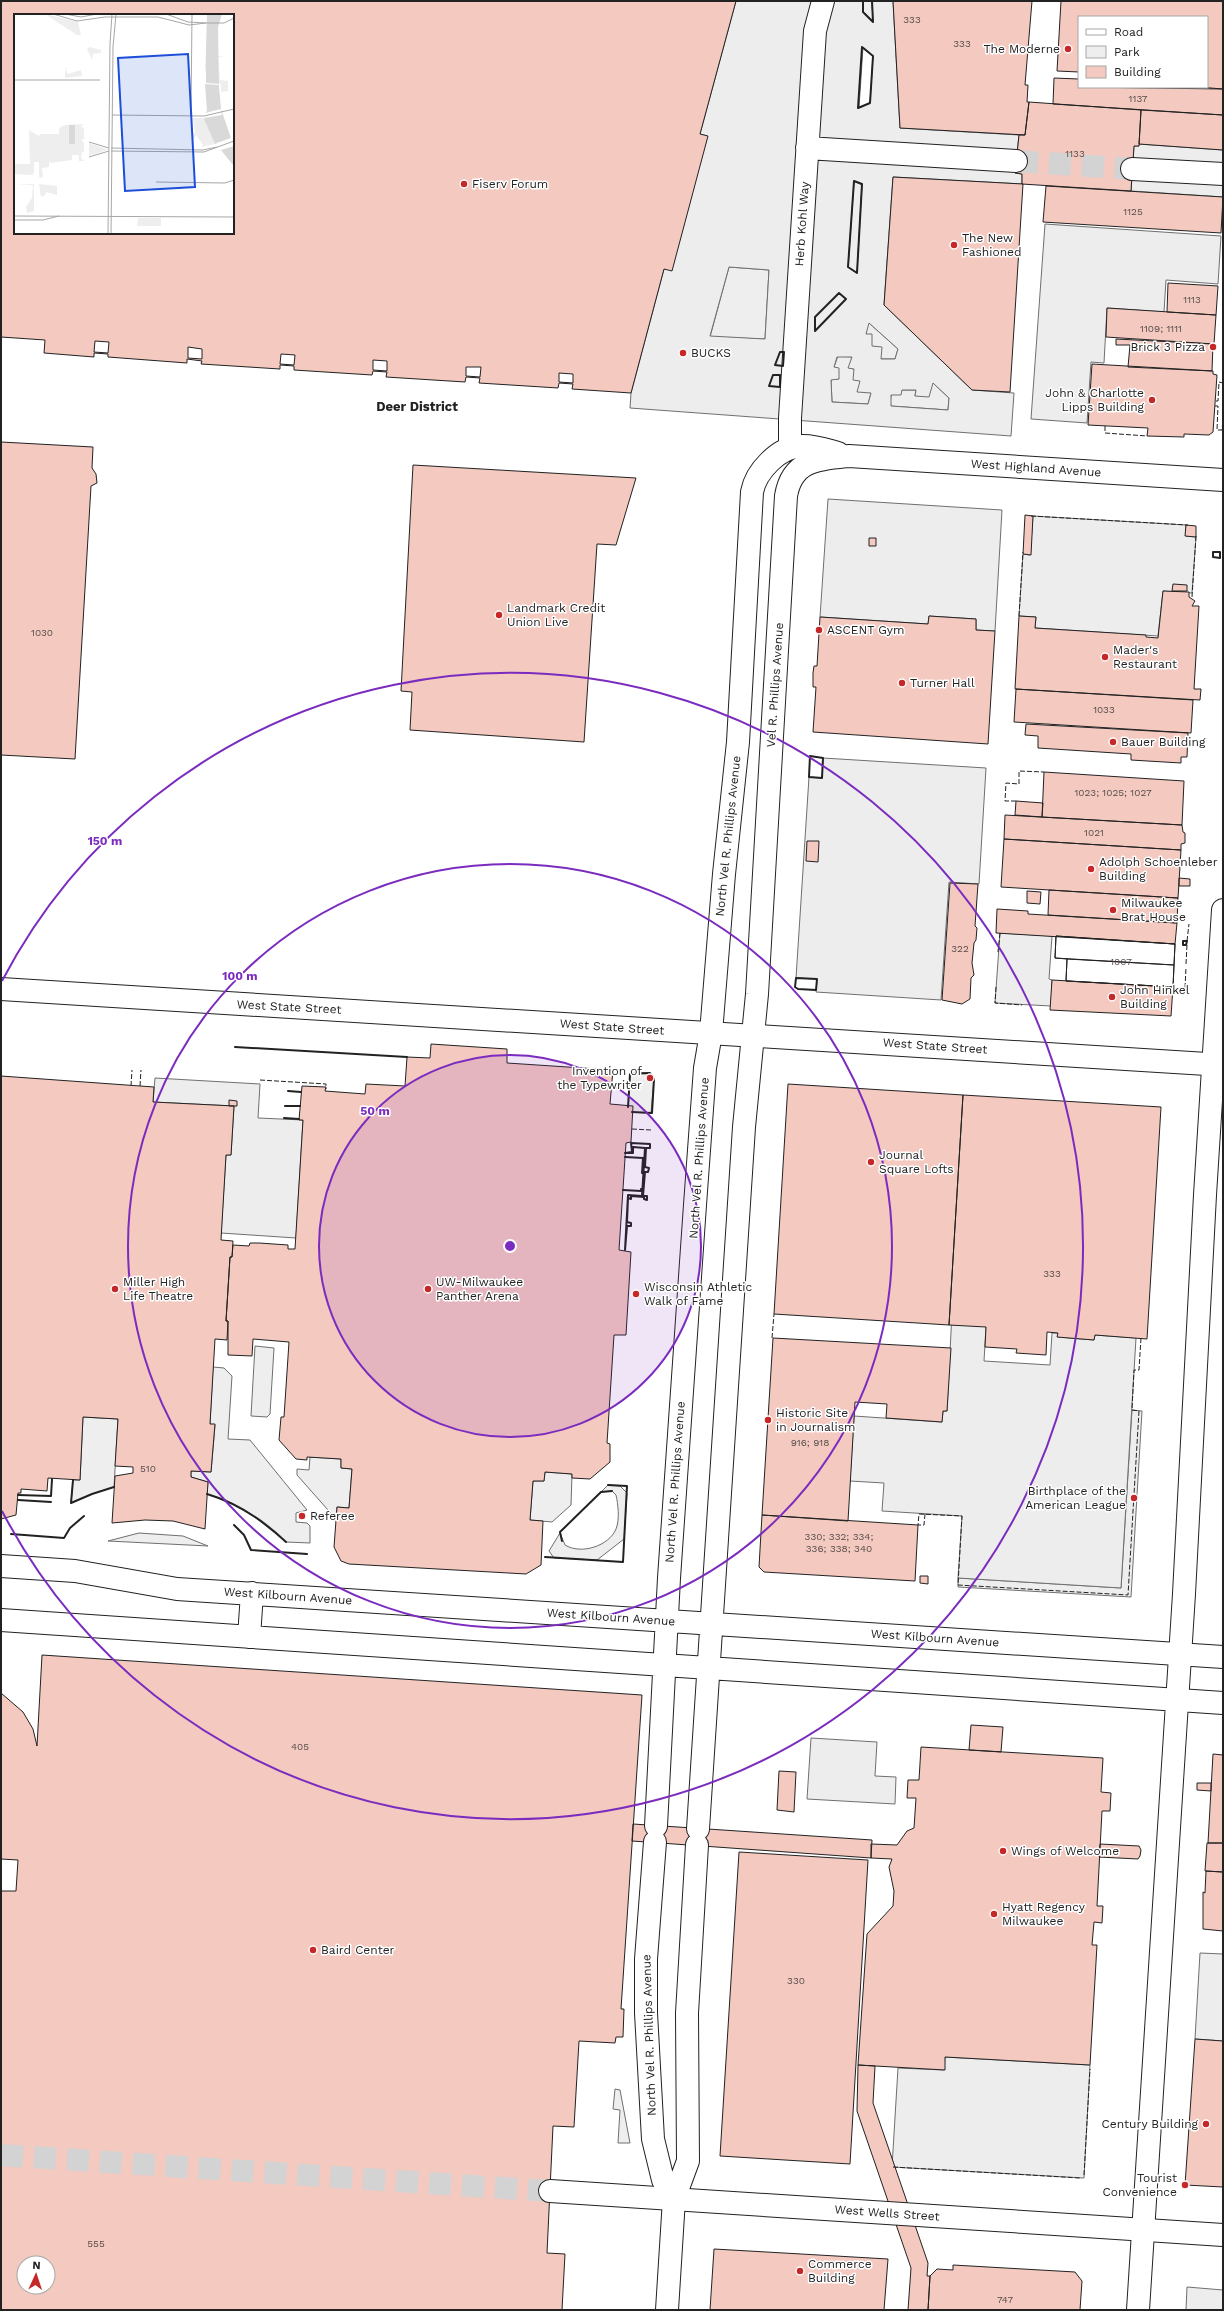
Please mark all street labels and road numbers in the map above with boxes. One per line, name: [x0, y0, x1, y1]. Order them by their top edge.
street label: Herb Kohl Way: [792, 180, 812, 267]
street label: West Highland Avenue: [970, 456, 1102, 480]
street label: Vel R. Phillips Avenue: [764, 622, 786, 748]
street label: North Vel R. Phillips Avenue: [713, 755, 743, 917]
street label: West State Street: [236, 997, 342, 1017]
street label: West State Street: [559, 1016, 665, 1038]
street label: West State Street: [882, 1035, 988, 1057]
street label: North Vel R. Phillips Avenue: [686, 1077, 712, 1239]
street label: North Vel R. Phillips Avenue: [662, 1401, 688, 1563]
street label: West Kilbourn Avenue: [223, 1585, 353, 1607]
street label: West Kilbourn Avenue: [546, 1606, 676, 1628]
street label: West Kilbourn Avenue: [870, 1627, 1000, 1649]
street label: North Vel R. Phillips Avenue: [639, 1954, 659, 2116]
street label: West Wells Street: [834, 2202, 940, 2224]

